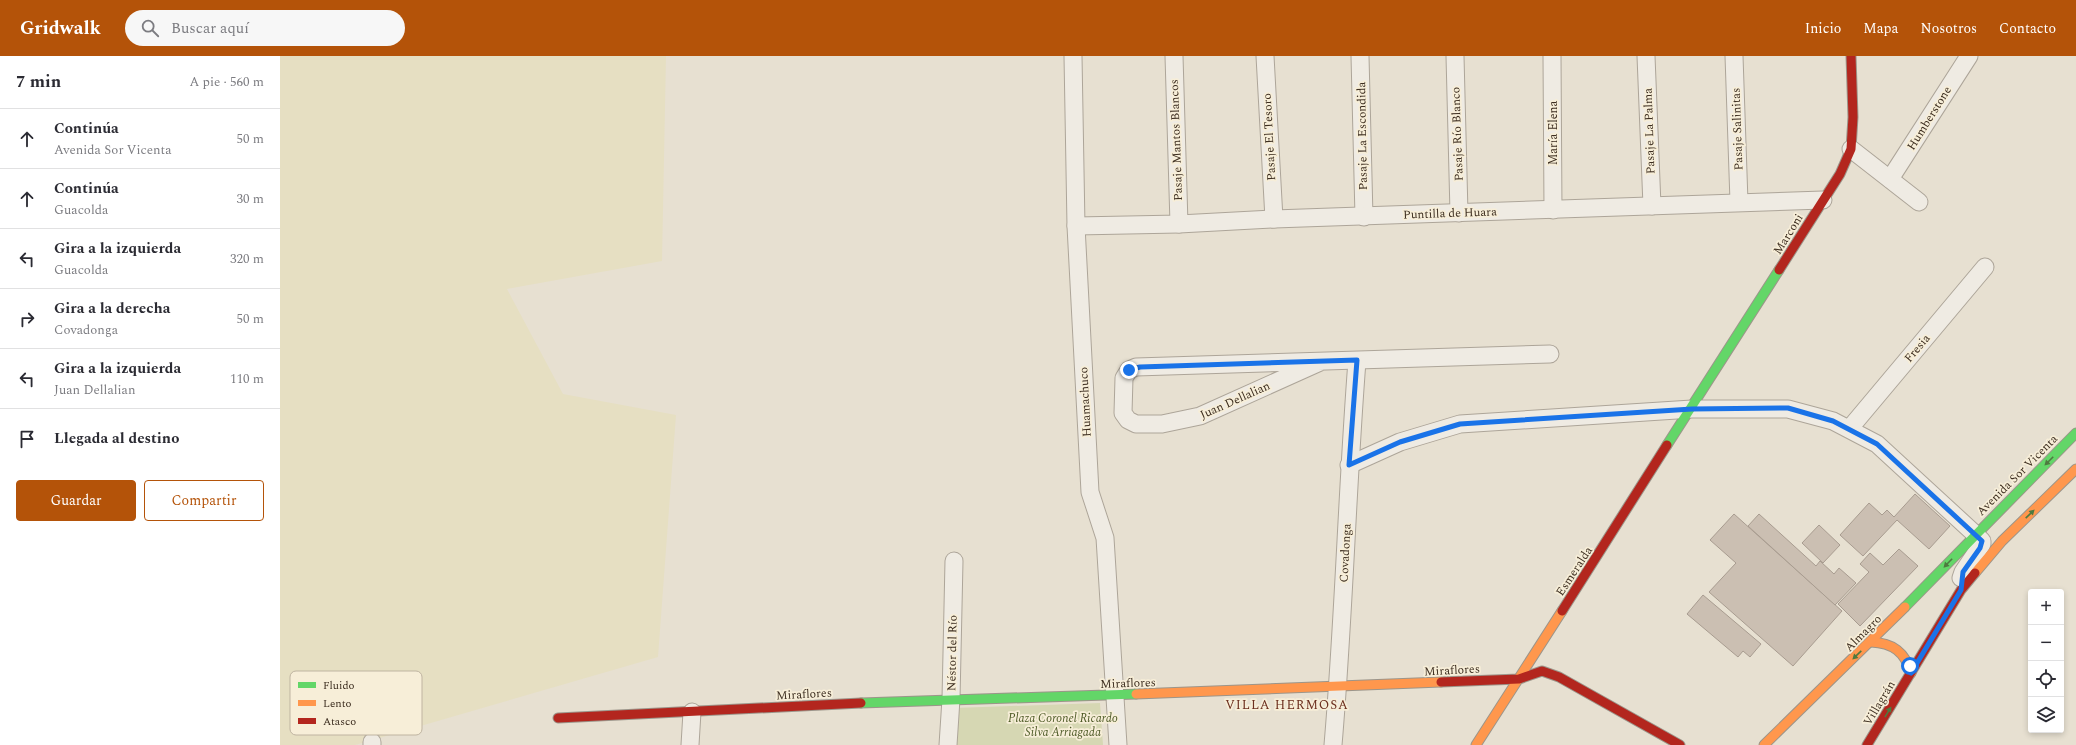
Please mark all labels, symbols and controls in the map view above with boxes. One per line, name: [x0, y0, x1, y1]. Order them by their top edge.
search box: [125, 10, 405, 46]
text: Gridwalk: [20, 14, 101, 43]
icon: search: [139, 17, 161, 39]
text: Buscar aquí: [171, 17, 249, 40]
text: Inicio: [1805, 18, 1841, 39]
text: Mapa: [1863, 18, 1898, 39]
text: Nosotros: [1920, 18, 1977, 39]
text: Contacto: [1999, 18, 2056, 39]
text: 7 min: [16, 69, 61, 95]
text: A pie · 560 m: [190, 72, 264, 92]
street label: Pasaje Mantos Blancos: [1165, 79, 1188, 201]
street label: Pasaje La Escondida: [1352, 81, 1373, 190]
street label: Humberstone: [1902, 82, 1957, 154]
street label: Pasaje Río Blanco: [1446, 86, 1469, 182]
street label: Pasaje La Palma: [1638, 87, 1660, 174]
street label: Pasaje Salinitas: [1727, 87, 1748, 171]
street label: Pasaje El Tesoro: [1258, 93, 1281, 181]
street label: María Elena: [1544, 101, 1563, 165]
text: Continúa: [54, 117, 119, 140]
icon: ahead: [16, 128, 38, 150]
text: 50 m: [237, 129, 264, 149]
text: Avenida Sor Vicenta: [54, 140, 172, 160]
text: Continúa: [54, 177, 119, 200]
icon: ahead: [16, 188, 38, 210]
text: 30 m: [237, 189, 264, 209]
text: Guacolda: [54, 200, 108, 220]
street label: Puntilla de Huara: [1403, 202, 1497, 225]
street label: Marconi: [1768, 210, 1809, 258]
text: Gira a la izquierda: [54, 237, 181, 260]
icon: left: [16, 248, 38, 270]
text: 320 m: [230, 249, 264, 269]
text: Guacolda: [54, 260, 108, 280]
text: Gira a la derecha: [54, 297, 170, 320]
icon: right: [16, 308, 38, 330]
text: 50 m: [237, 309, 264, 329]
text: Covadonga: [54, 320, 118, 340]
street label: Fresia: [1900, 330, 1935, 367]
text: Gira a la izquierda: [54, 357, 181, 380]
route end: [1120, 361, 1138, 379]
street label: Huamachuco: [1074, 366, 1097, 437]
icon: left: [16, 368, 38, 390]
text: 110 m: [230, 369, 264, 389]
street label: Juan Dellalian: [1197, 376, 1273, 424]
text: Juan Dellalian: [54, 380, 136, 400]
text: Llegada al destino: [54, 427, 179, 450]
icon: arrive: [16, 428, 38, 450]
street label: Avenida Sor Vicenta: [1972, 430, 2063, 520]
one-way arrow: [2044, 456, 2054, 466]
button: Guardar: [16, 480, 136, 521]
button: Compartir: [144, 480, 264, 521]
one-way arrow: [2025, 509, 2035, 519]
street label: Covadonga: [1334, 523, 1357, 583]
street label: Esmeralda: [1551, 543, 1598, 600]
one-way arrow: [1943, 558, 1953, 568]
map controls: [2028, 589, 2064, 733]
button: +: [2028, 589, 2064, 625]
street label: Almagro: [1840, 610, 1886, 656]
street label: Néstor del Río: [942, 615, 963, 691]
button: −: [2028, 625, 2064, 661]
one-way arrow: [1852, 650, 1862, 660]
route start: [1901, 657, 1919, 675]
street label: Miraflores: [1424, 660, 1480, 681]
button: locate: [2028, 661, 2064, 697]
legend: [290, 671, 422, 735]
street label: Miraflores: [1100, 673, 1156, 694]
text: Fluido: [323, 677, 355, 694]
street label: Villagrán: [1858, 677, 1900, 729]
street label: Miraflores: [776, 684, 832, 705]
text: Lento: [323, 695, 352, 712]
district label: VILLA HERMOSA: [1225, 695, 1349, 715]
button: layers: [2028, 697, 2064, 733]
one-way arrow: [1884, 706, 1891, 718]
park label: Plaza Coronel Ricardo Silva Arriagada: [1008, 709, 1118, 742]
text: Atasco: [323, 713, 356, 730]

